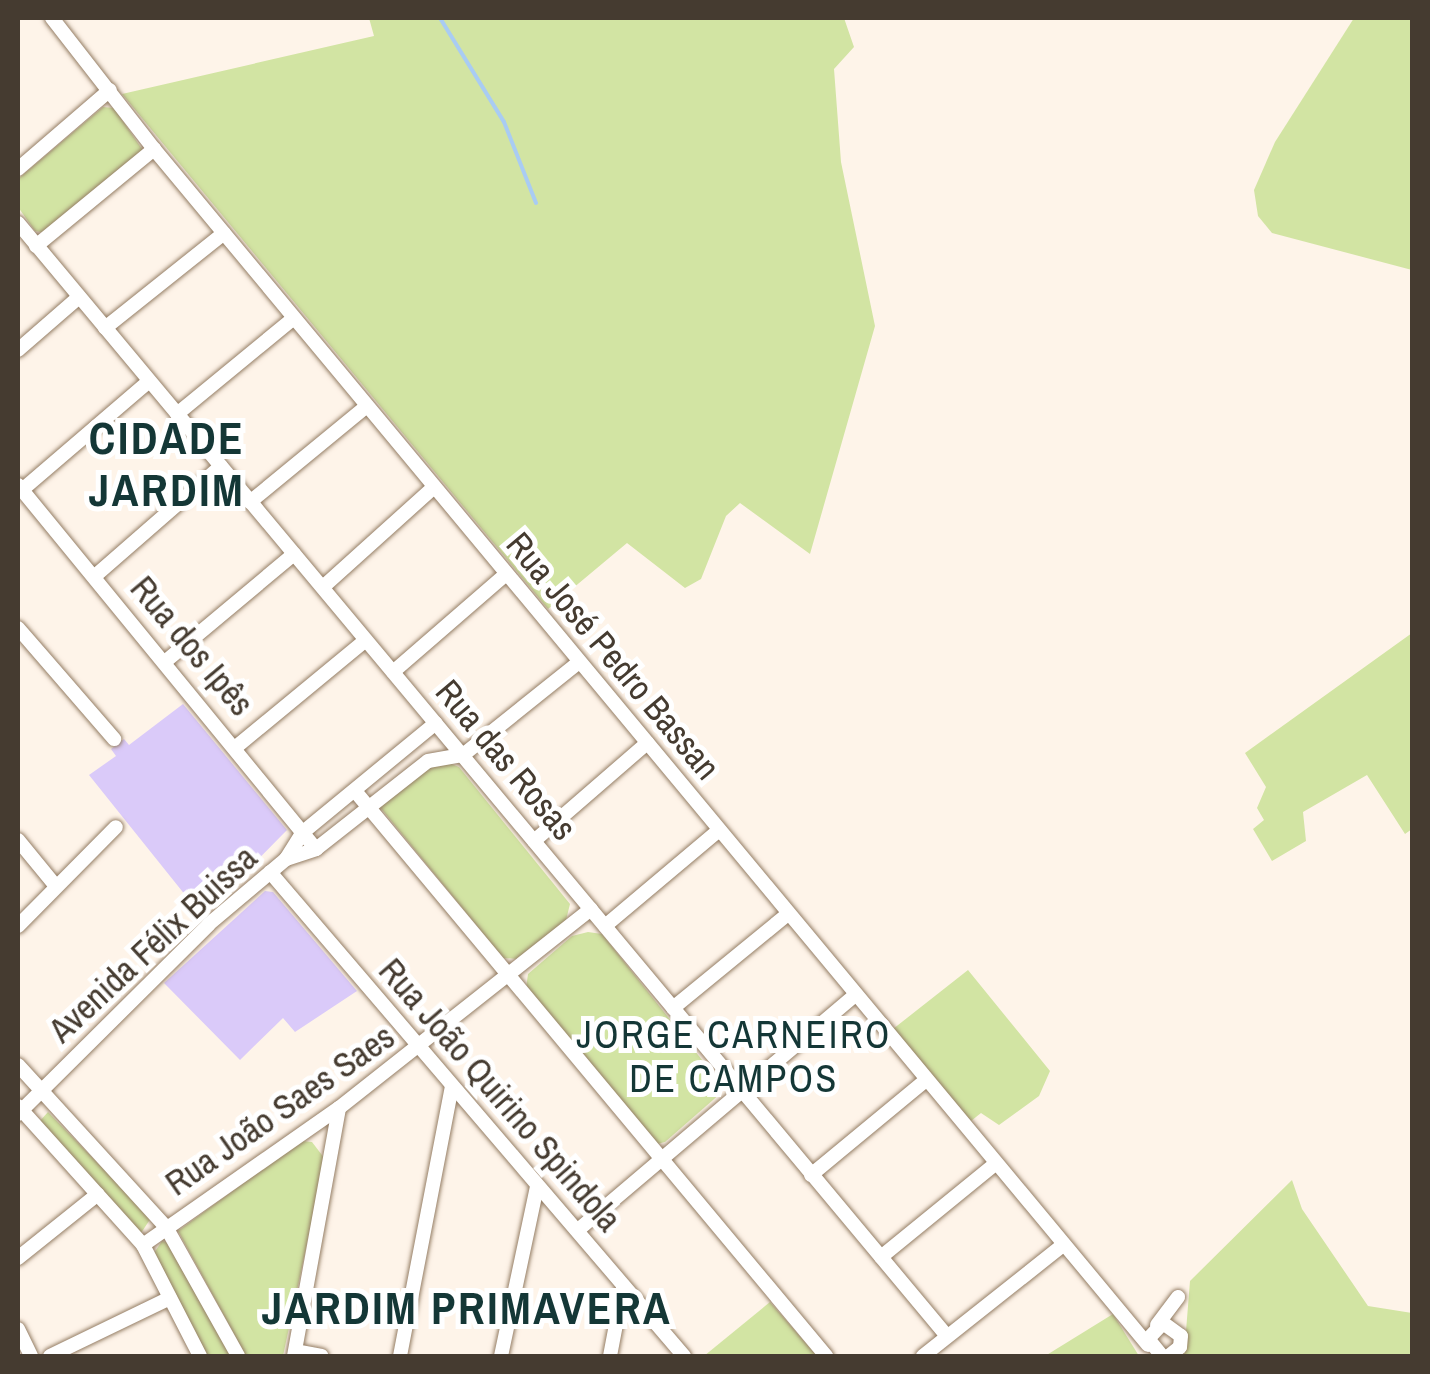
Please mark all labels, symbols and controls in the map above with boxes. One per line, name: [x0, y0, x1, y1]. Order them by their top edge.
district label: CIDADE JARDIM: [89, 411, 245, 517]
street label: Rua José Pedro Bassan: [497, 524, 729, 788]
street label: Rua dos Ipês: [122, 568, 262, 724]
street label: Rua das Rosas: [427, 671, 585, 849]
street label: Avenida Félix Buissa: [40, 837, 266, 1051]
street label: Rua João Quirino Spindola: [370, 950, 630, 1240]
district label: JORGE CARNEIRO DE CAMPOS: [576, 1012, 892, 1102]
street label: Rua João Saes Saes: [158, 1015, 402, 1205]
district label: JARDIM PRIMAVERA: [262, 1281, 672, 1335]

